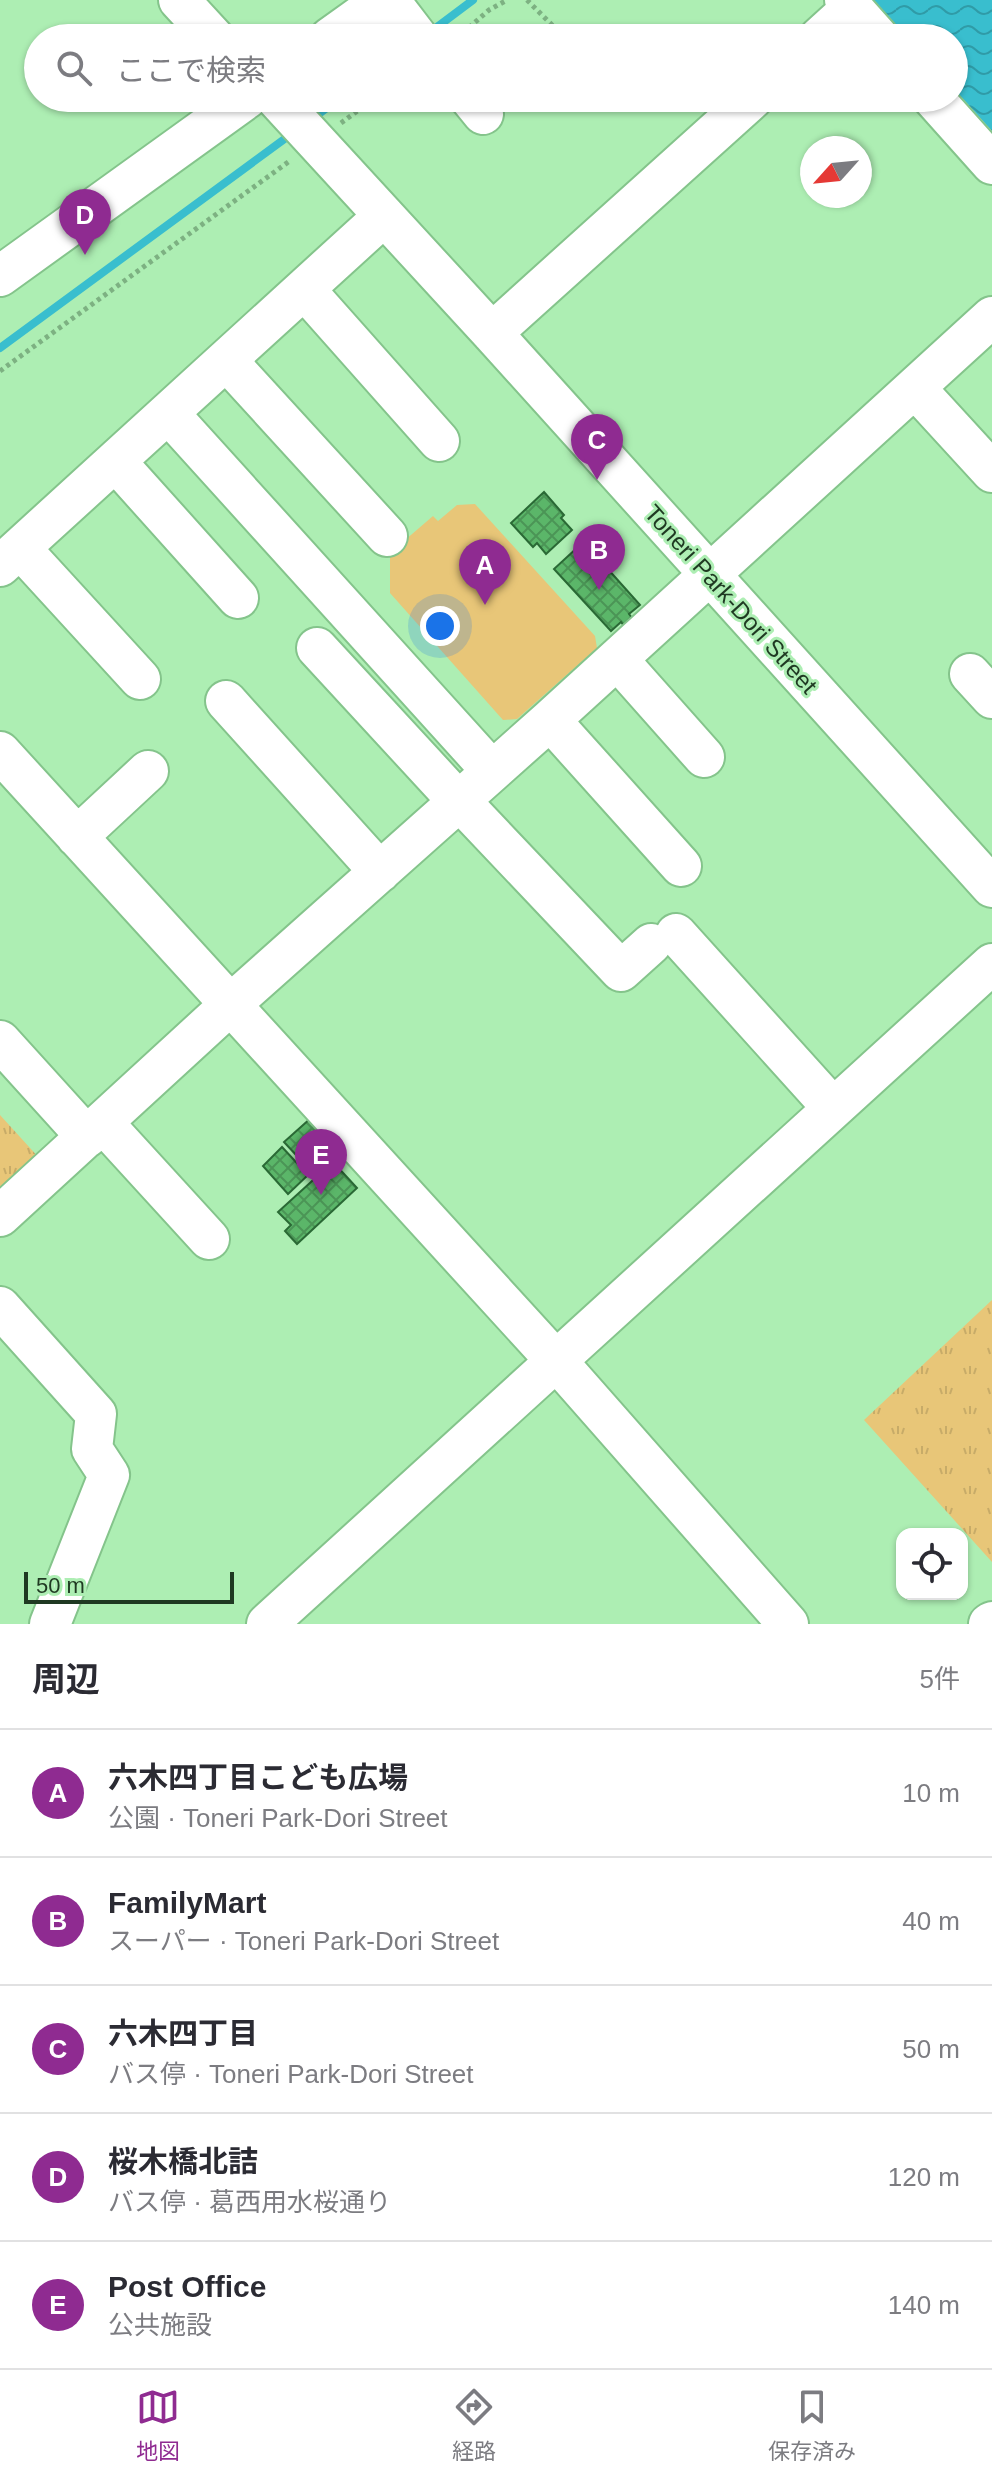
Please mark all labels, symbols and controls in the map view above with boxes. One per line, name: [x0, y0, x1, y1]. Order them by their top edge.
search box: [24, 24, 968, 112]
icon: search: [52, 46, 96, 90]
text: ここで検索: [116, 54, 266, 87]
north arrow: [800, 136, 872, 208]
pin: D: [59, 189, 111, 255]
pin: C: [571, 414, 623, 480]
street label: Toneri Park-Dori Street: [639, 499, 823, 699]
pin: B: [573, 524, 625, 590]
pin: A: [459, 539, 511, 605]
your location: [420, 606, 460, 646]
pin: E: [295, 1129, 347, 1195]
map controls: [896, 1528, 968, 1600]
button: locate: [896, 1528, 968, 1600]
scale bar: [24, 1568, 234, 1604]
text: 50 m: [36, 1573, 85, 1598]
text: 周辺: [32, 1660, 100, 1698]
text: 5件: [920, 1664, 960, 1694]
text: 六木四丁目こども広場: [108, 1761, 408, 1794]
text: A: [49, 1778, 67, 1808]
text: 10 m: [902, 1778, 960, 1808]
text: 公園 · Toneri Park-Dori Street: [108, 1803, 448, 1833]
text: FamilyMart: [108, 1886, 266, 1919]
text: B: [49, 1906, 67, 1936]
text: 40 m: [902, 1906, 960, 1936]
text: スーパー · Toneri Park-Dori Street: [108, 1926, 499, 1956]
text: 六木四丁目: [108, 2017, 258, 2050]
text: C: [49, 2034, 67, 2064]
text: 50 m: [902, 2034, 960, 2064]
text: バス停 · Toneri Park-Dori Street: [108, 2059, 474, 2089]
text: 桜木橋北詰: [108, 2145, 258, 2178]
text: D: [49, 2162, 67, 2192]
text: 120 m: [888, 2162, 960, 2192]
text: バス停 · 葛西用水桜通り: [108, 2187, 391, 2217]
text: Post Office: [108, 2270, 266, 2303]
text: E: [49, 2290, 67, 2320]
text: 140 m: [888, 2290, 960, 2320]
text: 公共施設: [108, 2310, 212, 2340]
tab: 地図: [136, 2385, 180, 2465]
tab: 経路: [452, 2385, 496, 2465]
tab: 保存済み: [768, 2385, 856, 2465]

